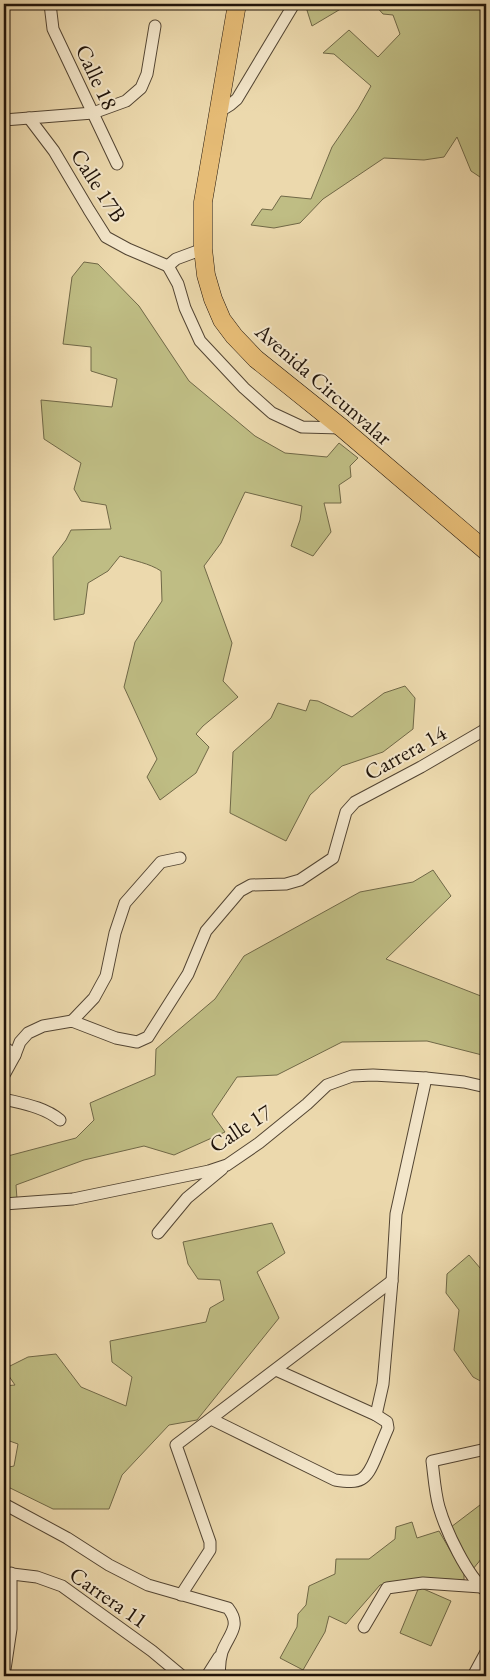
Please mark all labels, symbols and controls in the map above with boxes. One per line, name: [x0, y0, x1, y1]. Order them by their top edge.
street label: Calle 18: [69, 40, 124, 115]
street label: Calle 17B: [64, 143, 133, 228]
street label: Avenida Circunvalar: [248, 316, 399, 452]
street label: Carrera 14: [359, 718, 452, 787]
street label: Calle 17: [203, 1097, 277, 1159]
street label: Carrera 11: [64, 1560, 154, 1635]

